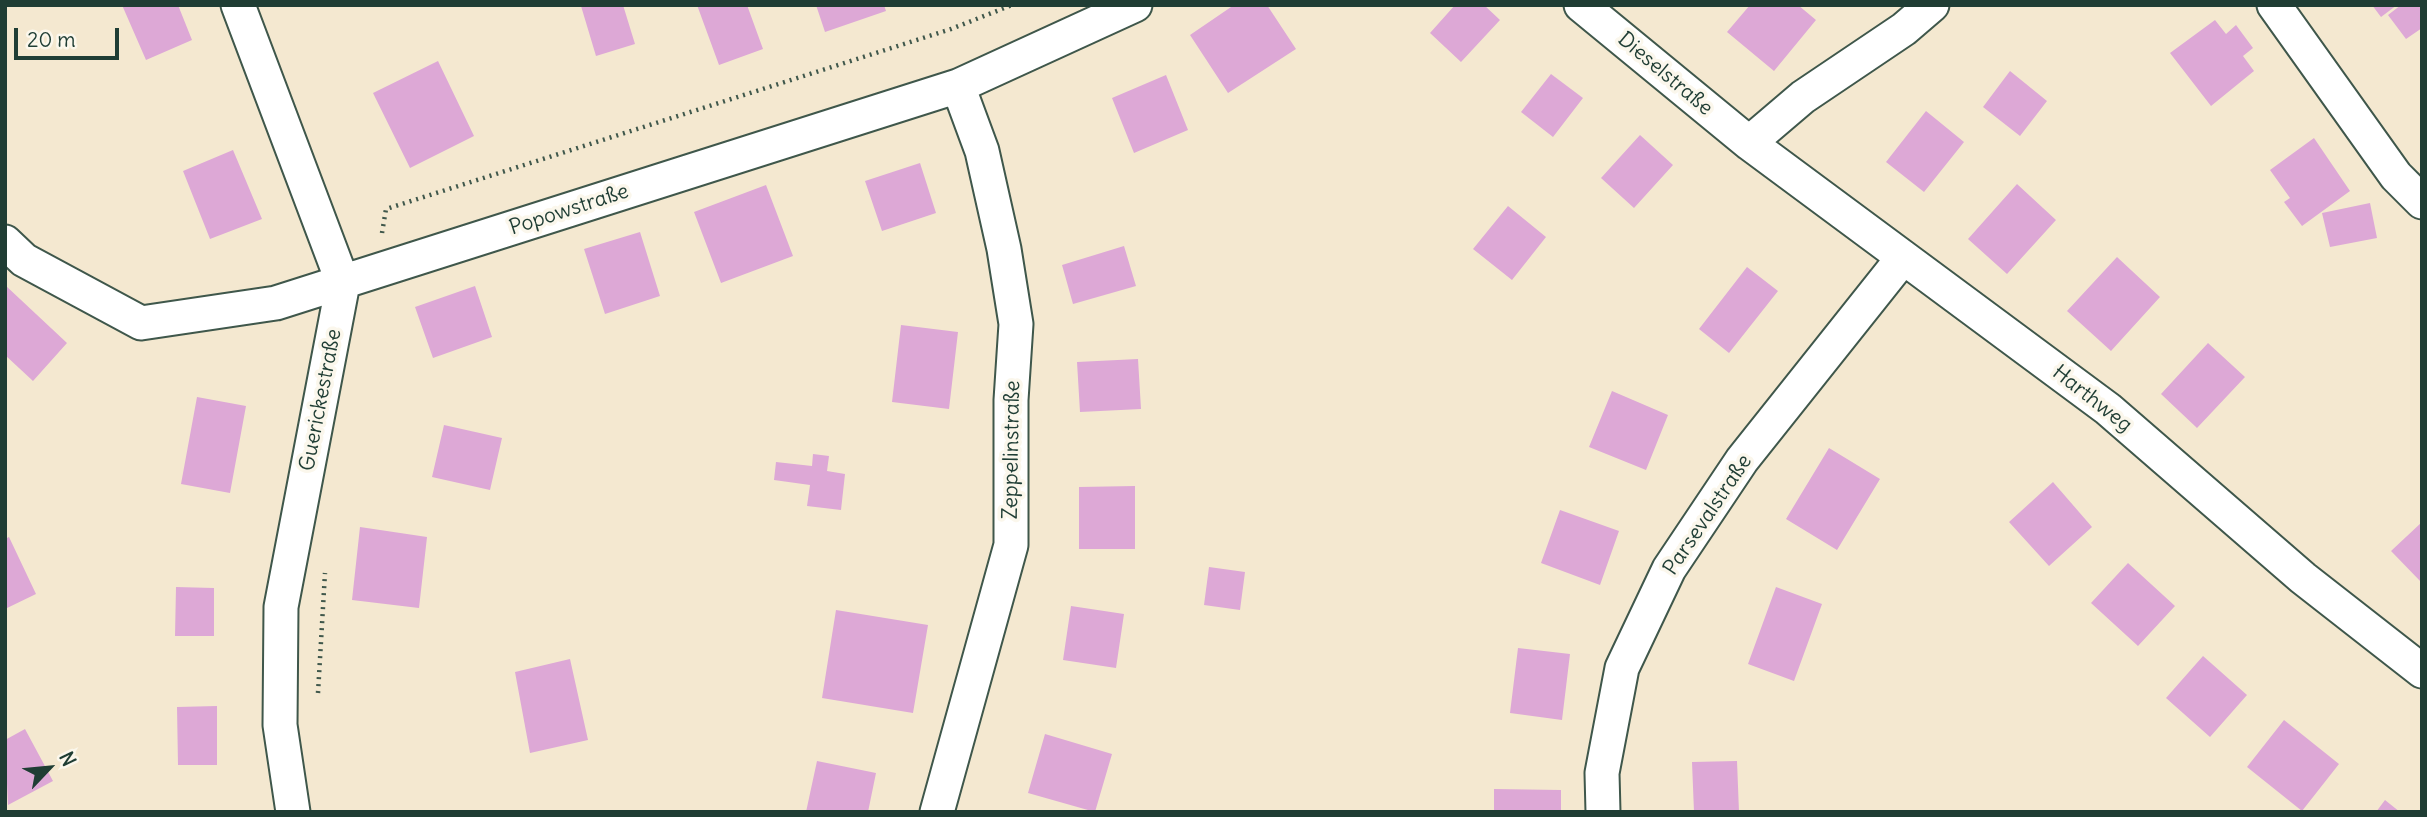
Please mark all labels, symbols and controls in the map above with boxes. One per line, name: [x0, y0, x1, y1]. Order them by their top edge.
scale bar: [18, 14, 122, 58]
text: 20 m: [27, 26, 76, 53]
street label: Dieselstraße: [1612, 27, 1718, 121]
street label: Popowstraße: [506, 179, 632, 241]
street label: Guerickestraße: [295, 327, 347, 473]
street label: Harthweg: [2047, 360, 2137, 438]
street label: Zeppelinstraße: [998, 380, 1026, 520]
street label: Parsevalstraße: [1658, 450, 1758, 580]
north arrow: [14, 733, 84, 803]
text: N: [54, 748, 82, 770]

